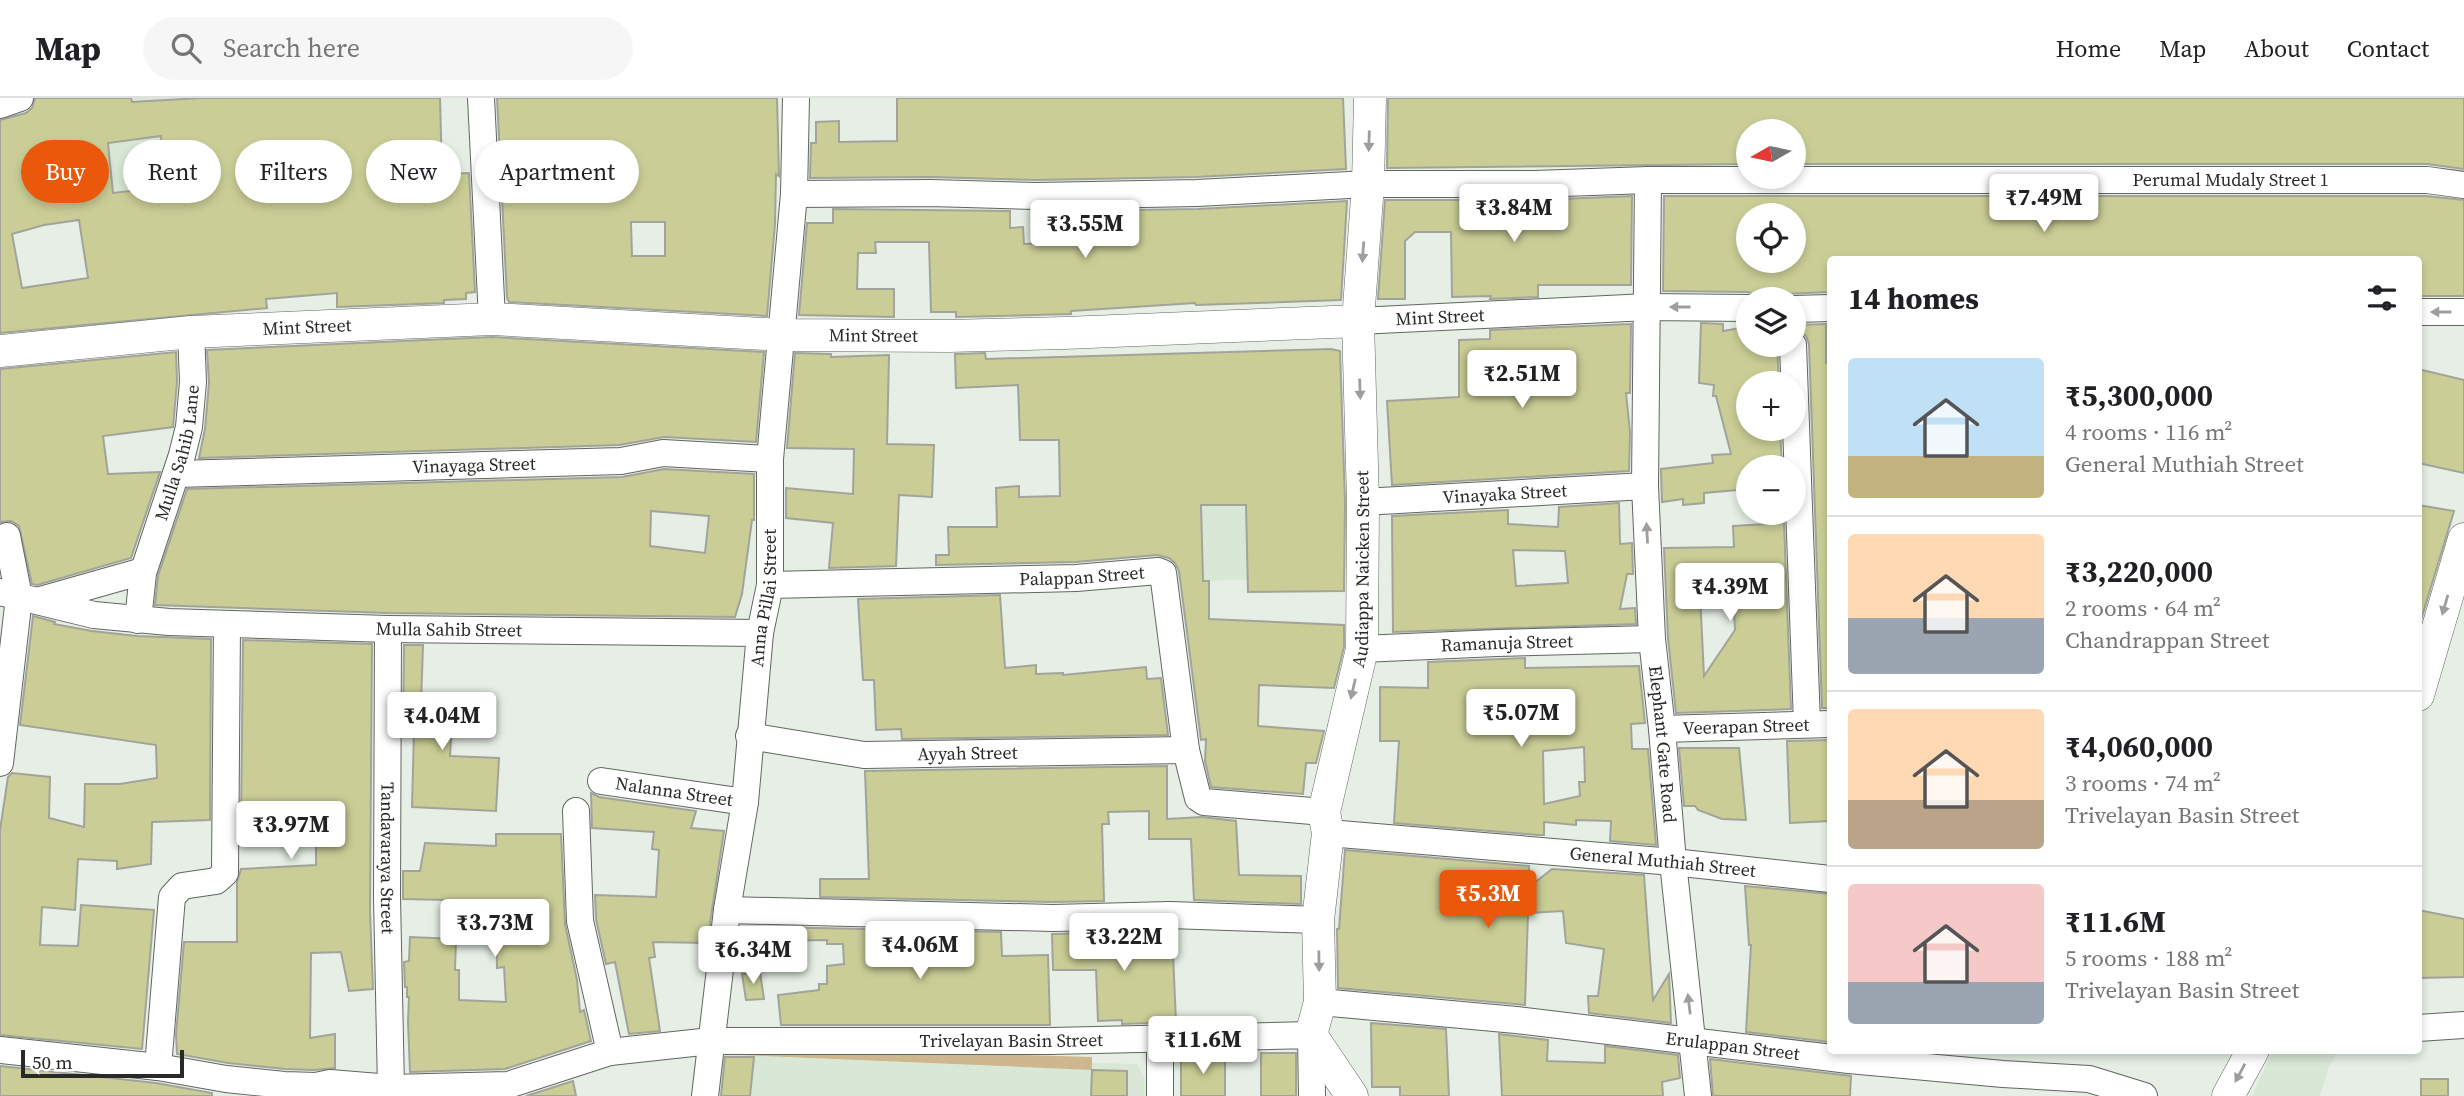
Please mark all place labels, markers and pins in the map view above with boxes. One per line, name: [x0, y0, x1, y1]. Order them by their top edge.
pin: ₹7.49M: [1987, 174, 2101, 234]
pin: ₹3.84M: [1457, 184, 1571, 244]
pin: ₹3.55M: [1028, 200, 1142, 260]
pin: ₹2.51M: [1465, 350, 1579, 410]
pin: ₹4.39M: [1673, 564, 1787, 623]
pin: ₹5.07M: [1464, 690, 1578, 749]
pin: ₹4.04M: [385, 692, 499, 752]
pin: ₹3.97M: [234, 802, 348, 861]
pin: ₹5.3M: [1439, 870, 1537, 930]
pin: ₹3.73M: [438, 900, 552, 959]
pin: ₹3.22M: [1067, 914, 1181, 973]
pin: ₹4.06M: [863, 922, 977, 981]
pin: ₹6.34M: [696, 926, 810, 986]
pin: ₹11.6M: [1146, 1016, 1260, 1076]

